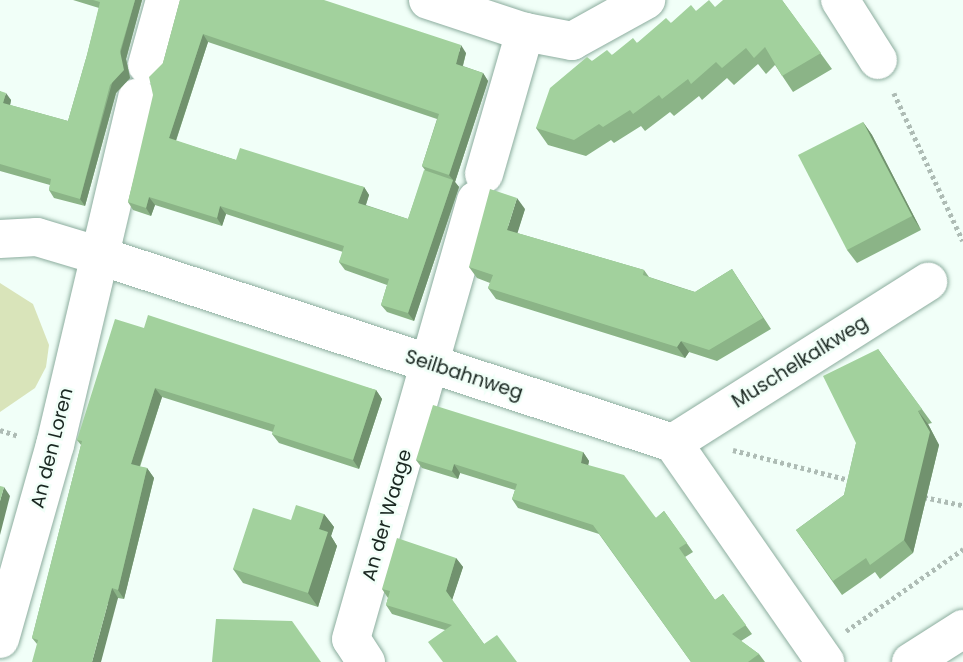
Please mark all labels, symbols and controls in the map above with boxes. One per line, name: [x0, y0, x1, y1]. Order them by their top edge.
street label: Muschelkalkweg: [728, 311, 872, 413]
street label: Seilbahnweg: [402, 345, 526, 405]
street label: An den Loren: [26, 385, 78, 511]
street label: An der Waage: [357, 447, 417, 583]

